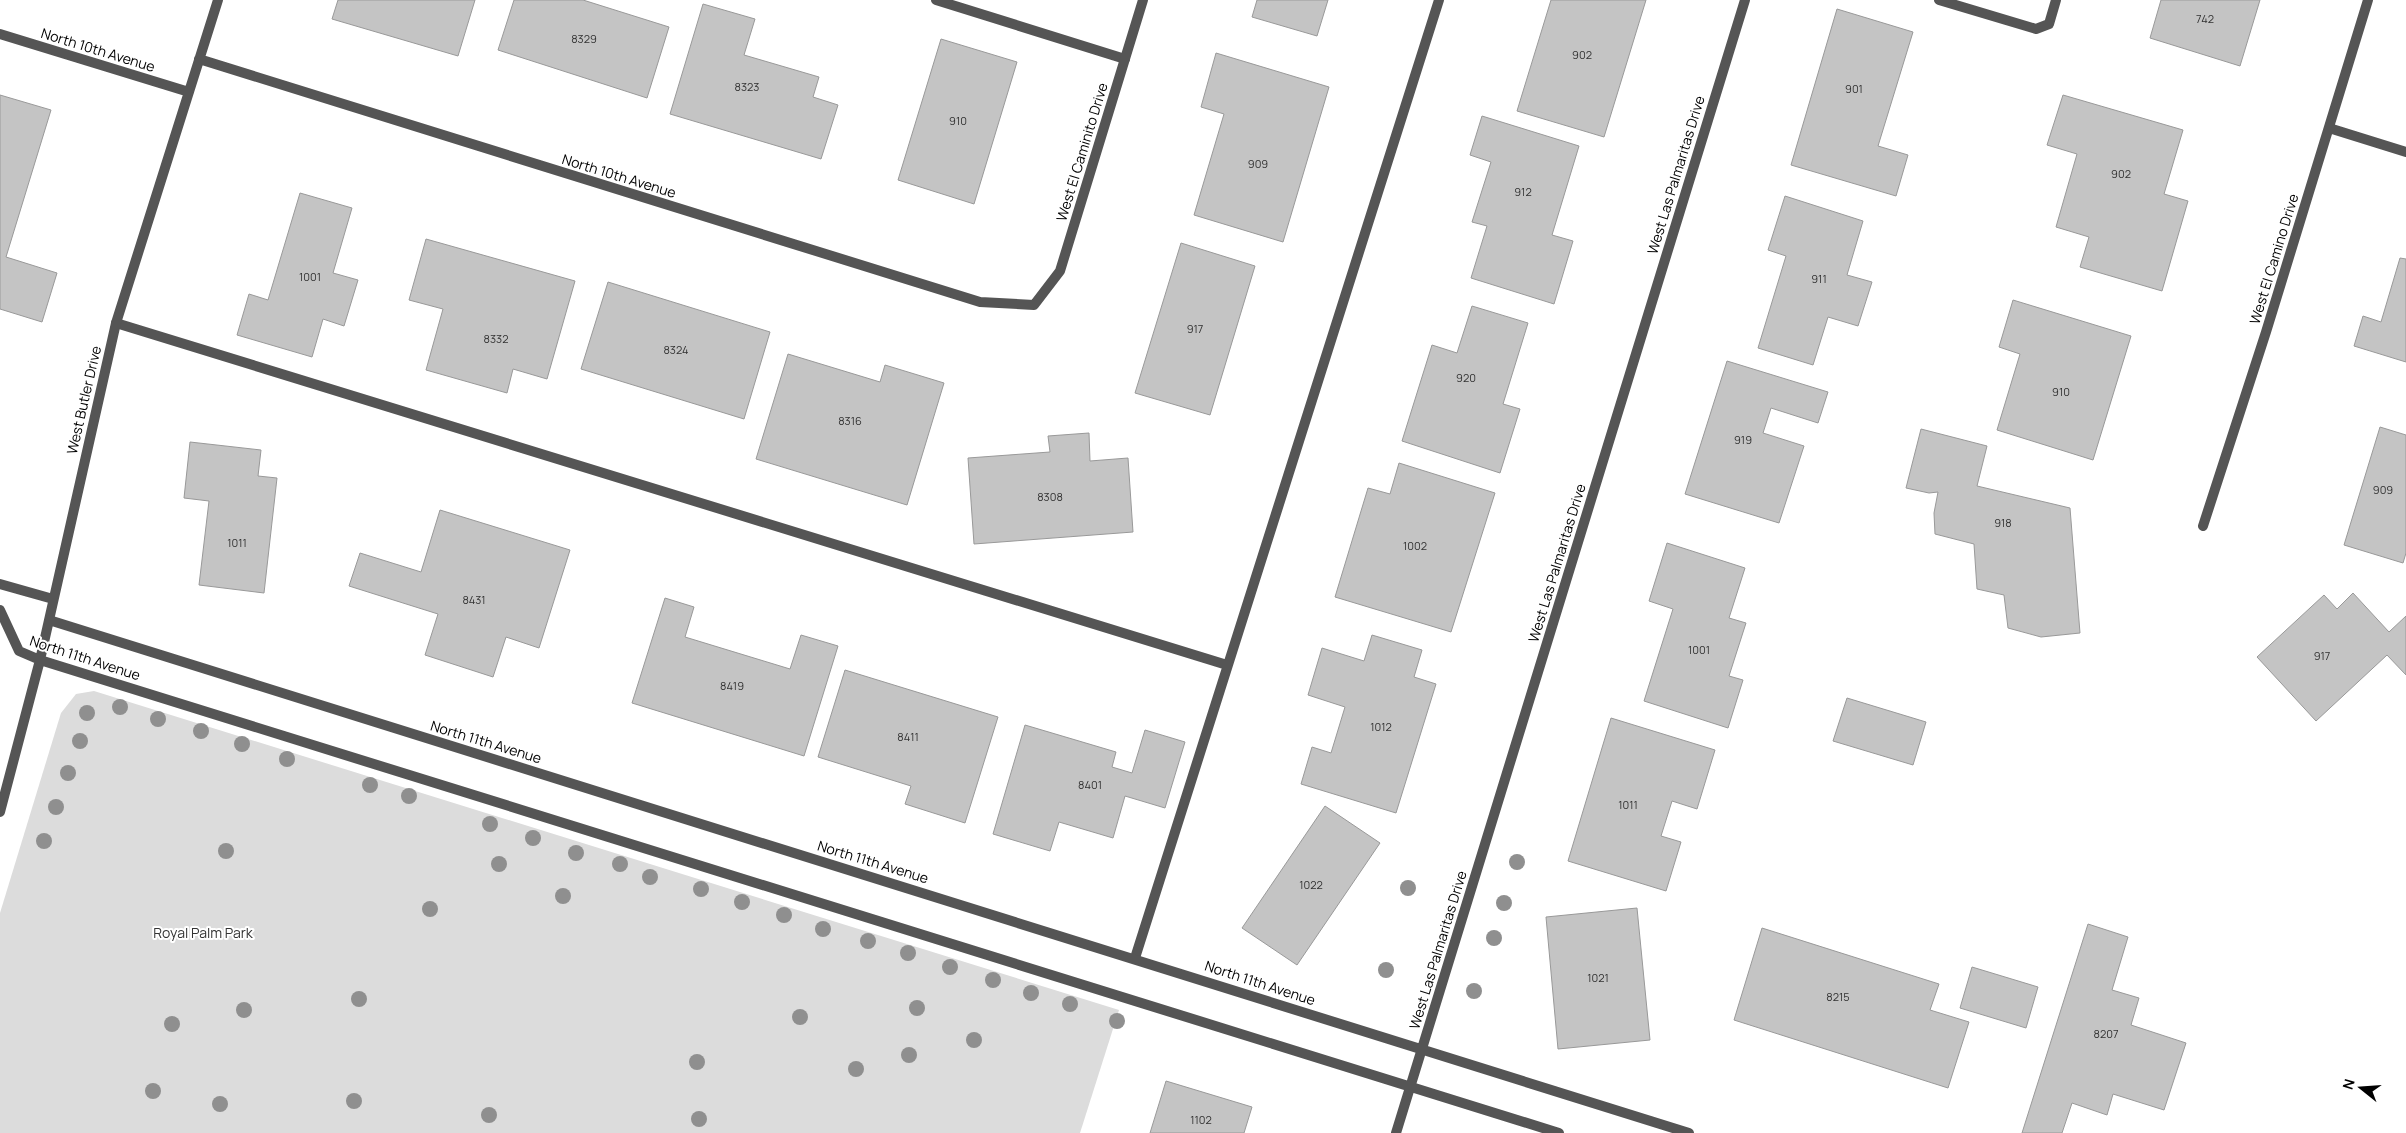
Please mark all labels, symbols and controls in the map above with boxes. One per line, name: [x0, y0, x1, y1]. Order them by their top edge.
house number: 742: [2196, 11, 2214, 26]
street label: North 10th Avenue: [39, 23, 157, 76]
house number: 8329: [571, 31, 597, 46]
house number: 902: [1572, 47, 1592, 62]
house number: 8323: [735, 79, 759, 94]
street label: West El Caminito Drive: [1051, 80, 1112, 223]
house number: 901: [1845, 81, 1863, 96]
street label: West Las Palmaritas Drive: [1642, 93, 1709, 256]
house number: 910: [949, 113, 967, 128]
street label: North 10th Avenue: [560, 149, 678, 202]
house number: 909: [1248, 156, 1268, 171]
house number: 902: [2111, 166, 2131, 181]
house number: 912: [1514, 184, 1532, 199]
street label: West El Camino Drive: [2245, 191, 2302, 326]
house number: 1001: [299, 269, 321, 284]
house number: 911: [1811, 271, 1827, 286]
house number: 917: [1187, 321, 1203, 336]
house number: 8332: [484, 331, 508, 346]
house number: 8324: [663, 342, 689, 357]
street label: West Butler Drive: [62, 344, 105, 456]
house number: 920: [1456, 370, 1476, 385]
house number: 910: [2052, 384, 2070, 399]
house number: 8316: [838, 413, 862, 428]
house number: 919: [1734, 432, 1752, 447]
street label: West Las Palmaritas Drive: [1523, 481, 1590, 644]
house number: 909: [2373, 482, 2393, 497]
house number: 8308: [1037, 489, 1063, 504]
house number: 918: [1994, 515, 2012, 530]
house number: 1011: [227, 535, 247, 550]
house number: 1002: [1403, 538, 1427, 553]
house number: 8431: [462, 592, 486, 607]
street label: North 11th Avenue: [27, 631, 143, 684]
house number: 1001: [1688, 642, 1710, 657]
house number: 917: [2314, 648, 2330, 663]
house number: 8419: [720, 678, 744, 693]
street label: North 11th Avenue: [428, 716, 544, 767]
house number: 1012: [1370, 719, 1392, 734]
house number: 8411: [897, 729, 919, 744]
house number: 8401: [1078, 777, 1102, 792]
house number: 1011: [1618, 797, 1638, 812]
street label: North 11th Avenue: [815, 836, 931, 887]
street label: West Las Palmaritas Drive: [1404, 868, 1471, 1031]
house number: 1022: [1299, 877, 1323, 892]
park label: Royal Palm Park: [153, 923, 254, 942]
street label: North 11th Avenue: [1202, 956, 1318, 1009]
house number: 1021: [1587, 970, 1609, 985]
house number: 8215: [1826, 989, 1850, 1004]
house number: 8207: [2094, 1026, 2118, 1041]
north arrow: [2336, 1063, 2386, 1113]
text: N: [2338, 1076, 2359, 1092]
house number: 1102: [1190, 1112, 1212, 1127]

